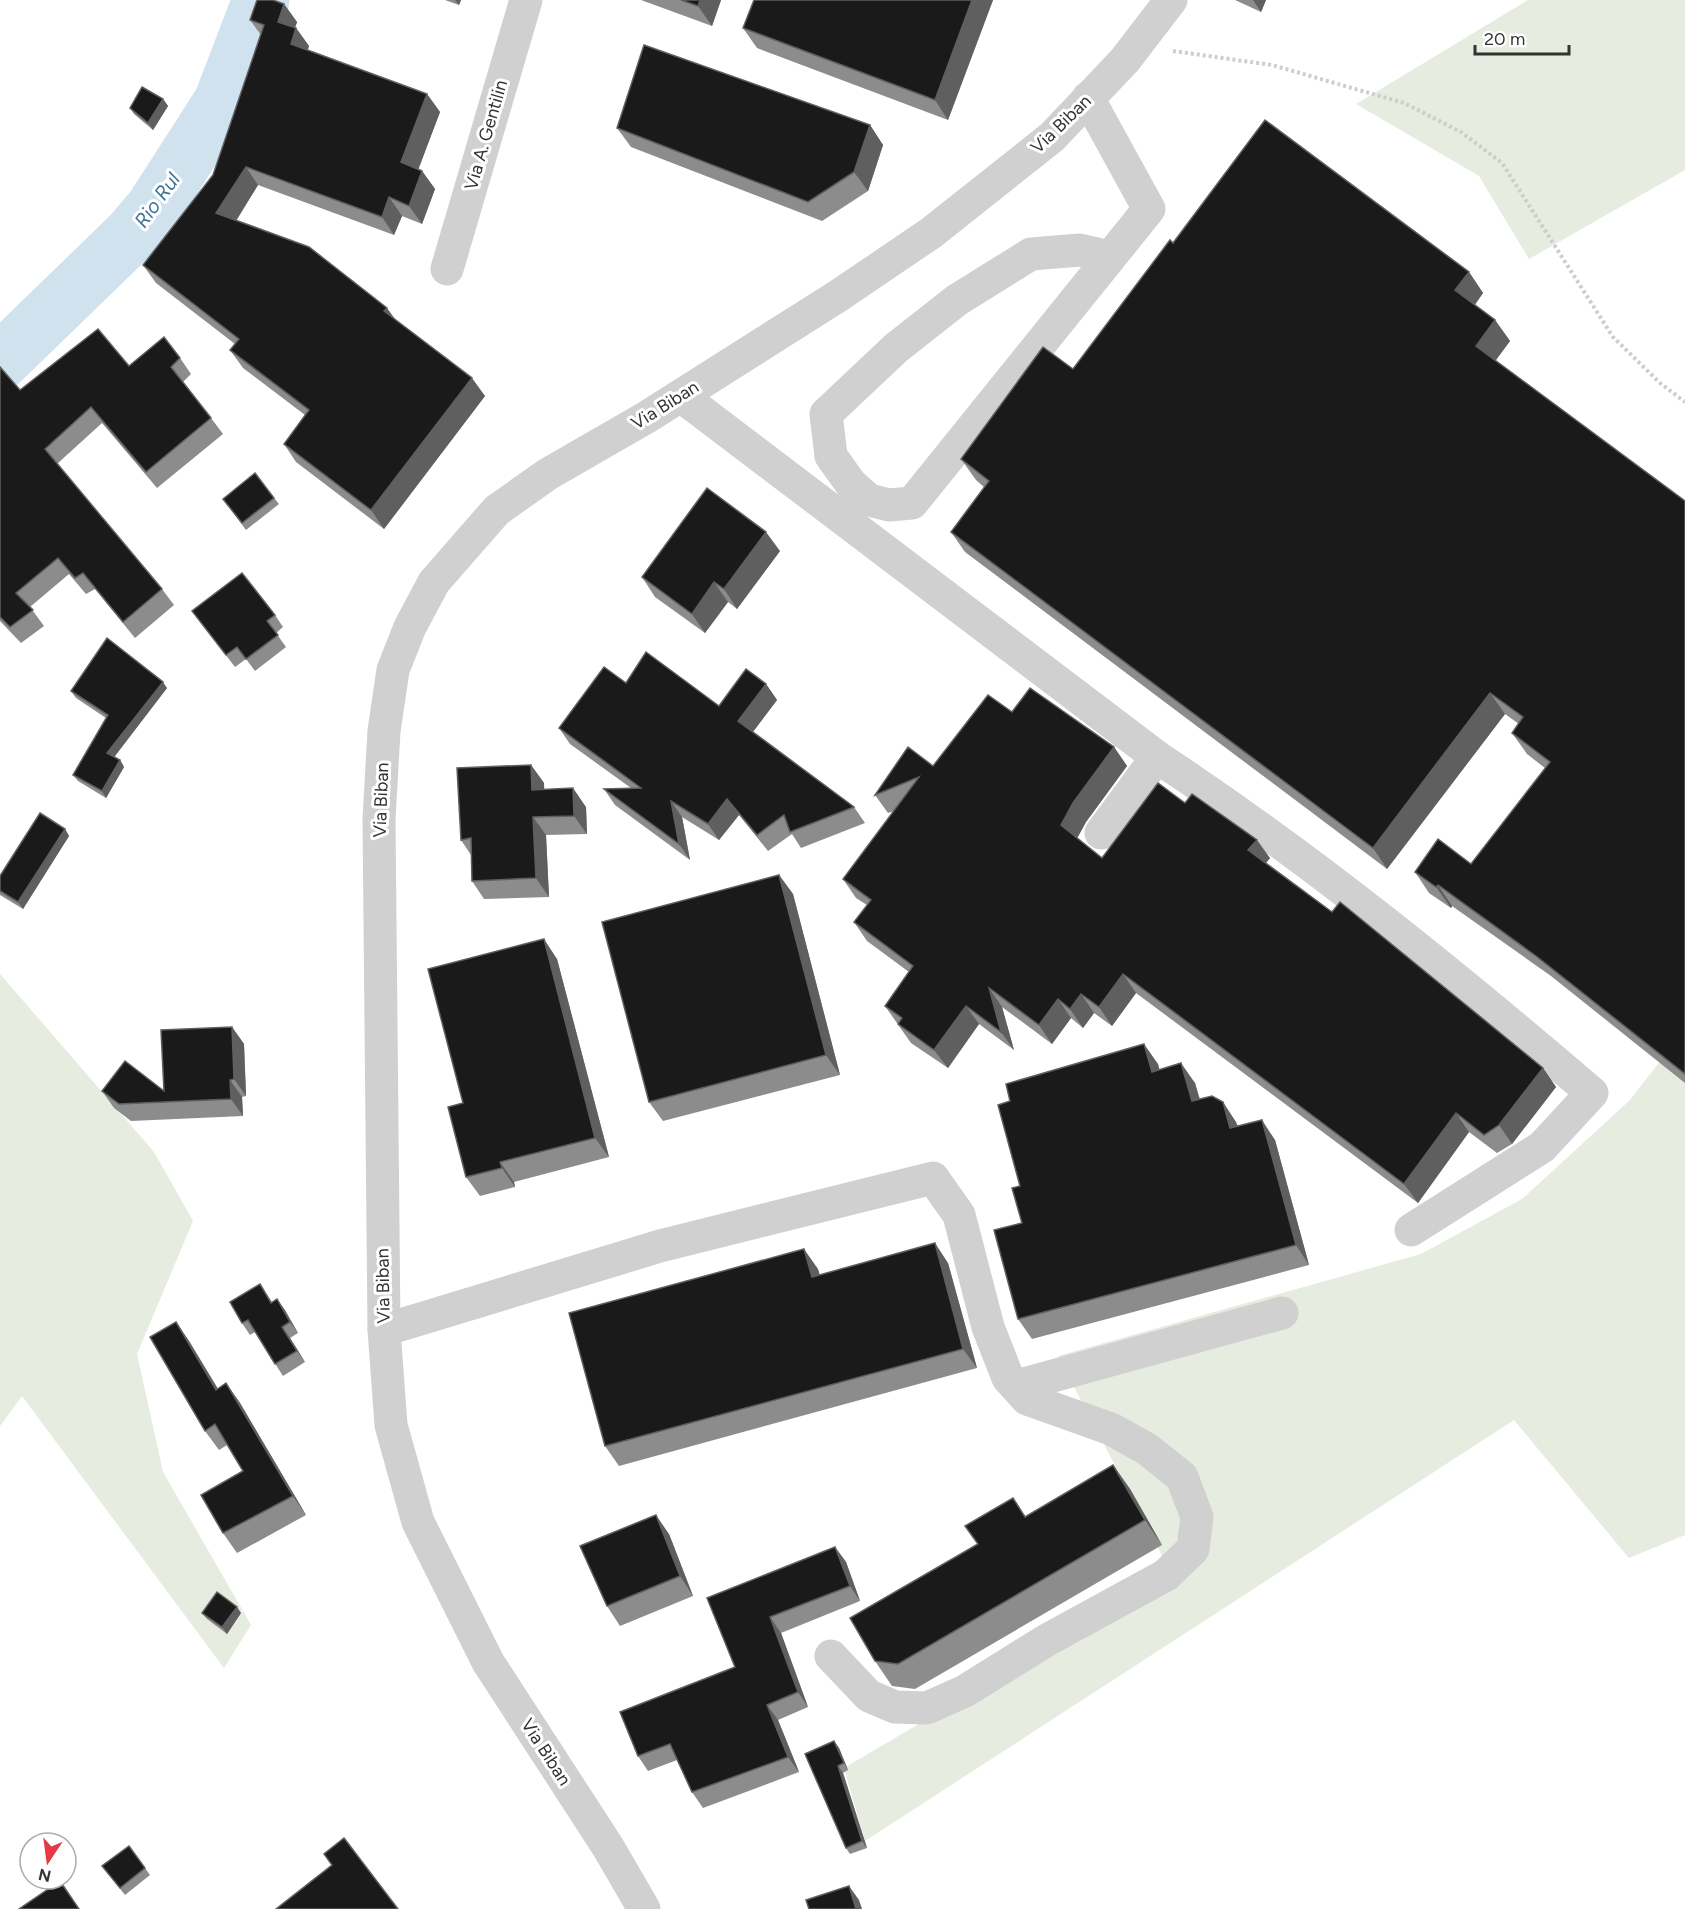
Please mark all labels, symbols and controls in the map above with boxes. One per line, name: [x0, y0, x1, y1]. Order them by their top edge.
scale bar: [1475, 18, 1570, 56]
text: 20 m: [1484, 28, 1525, 50]
street label: Via A. Gentilin: [460, 77, 512, 193]
street label: Via Biban: [1026, 90, 1096, 158]
water label: Rio Rul: [129, 167, 185, 232]
street label: Via Biban: [627, 376, 703, 434]
street label: Via Biban: [369, 762, 393, 838]
street label: Via Biban: [371, 1248, 395, 1324]
street label: Via Biban: [516, 1714, 576, 1790]
north arrow: [18, 1831, 78, 1891]
text: N: [37, 1864, 53, 1886]

